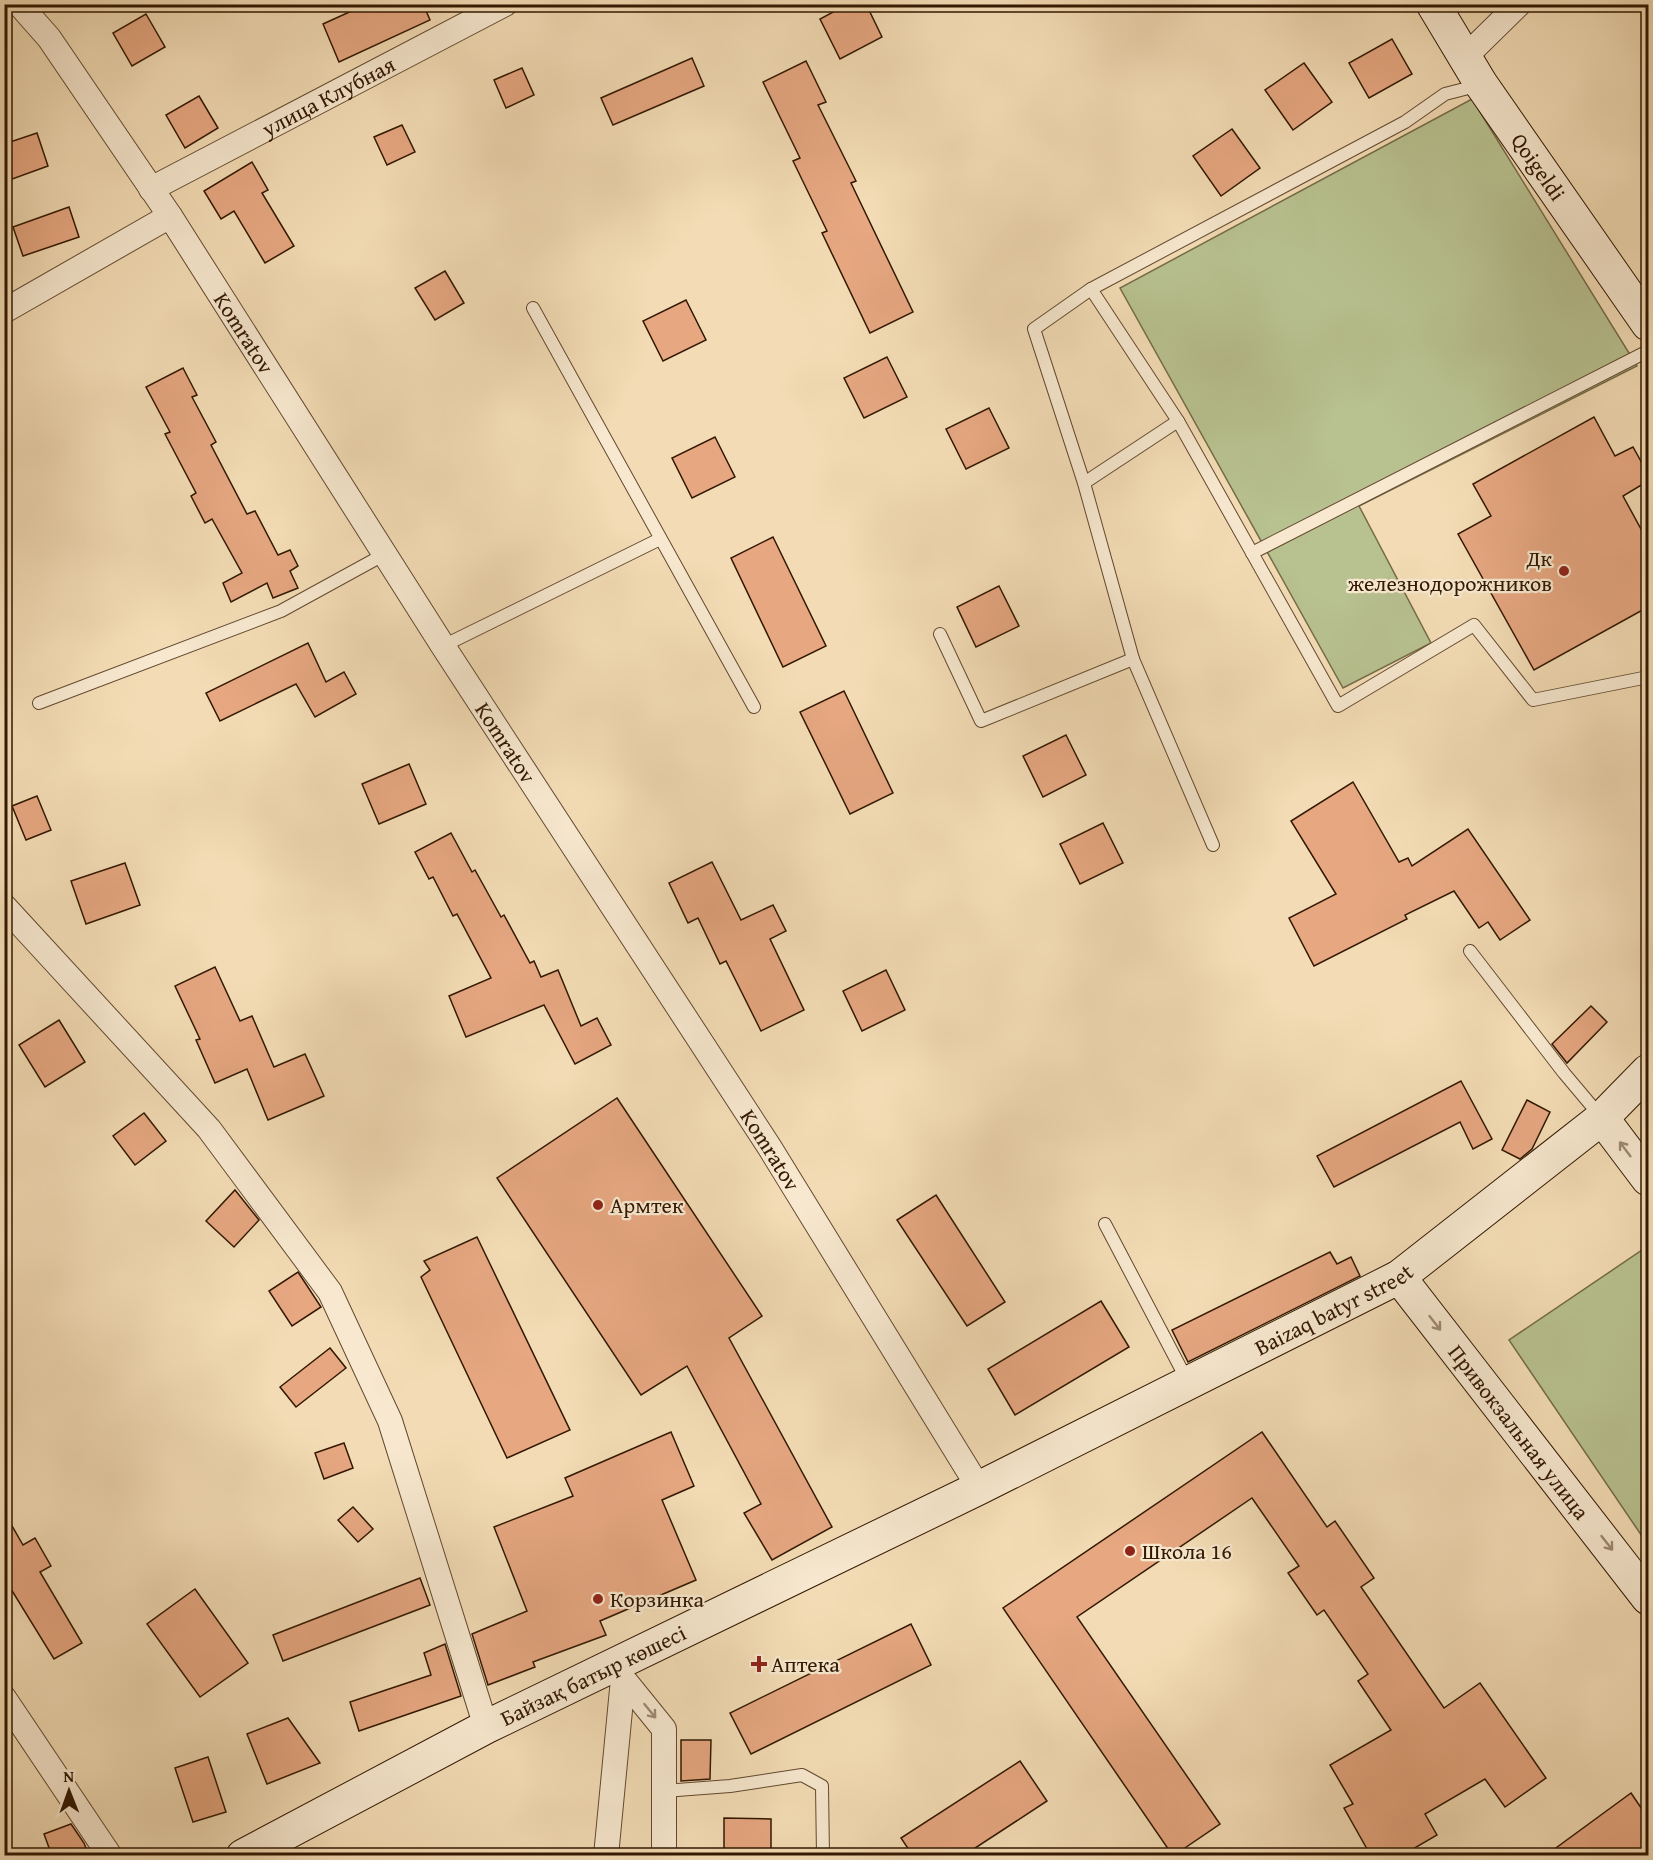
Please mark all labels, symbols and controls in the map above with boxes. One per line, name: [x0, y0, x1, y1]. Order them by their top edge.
street label: улица Клубная: [255, 48, 401, 145]
street label: Qoigeldi: [1504, 126, 1573, 207]
street label: Komratov: [206, 286, 282, 380]
place label: Дк железнодорожников: [1348, 542, 1552, 599]
marker: Дк железнодорожников: [1557, 564, 1571, 578]
street label: Komratov: [468, 696, 544, 789]
street label: Komratov: [733, 1103, 809, 1197]
one-way arrow: [1619, 1141, 1632, 1157]
place label: Армтек: [610, 1189, 684, 1221]
marker: Армтек: [591, 1198, 605, 1212]
street label: Baizaq batyr street: [1249, 1256, 1420, 1363]
one-way arrow: [1429, 1314, 1442, 1330]
street label: Привокзальная улица: [1441, 1338, 1598, 1527]
one-way arrow: [1601, 1534, 1613, 1550]
place label: Школа 16: [1142, 1535, 1232, 1567]
marker: Школа 16: [1123, 1544, 1137, 1558]
place label: Корзинка: [610, 1583, 705, 1615]
marker: Корзинка: [591, 1592, 605, 1606]
street label: Байзақ батыр көшесі: [495, 1616, 691, 1734]
place label: Аптека: [771, 1648, 840, 1680]
marker: Аптека: [752, 1657, 766, 1671]
one-way arrow: [643, 1703, 657, 1718]
north arrow: [39, 1761, 99, 1821]
text: N: [63, 1764, 75, 1788]

